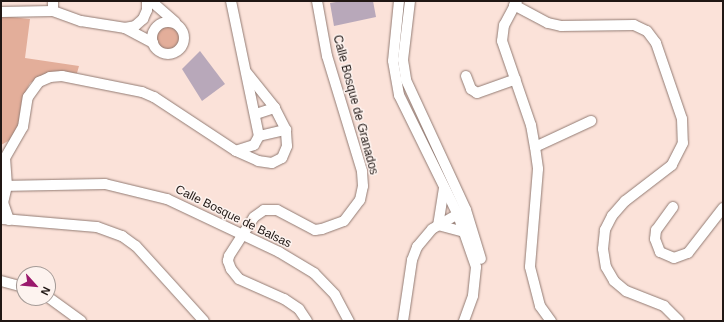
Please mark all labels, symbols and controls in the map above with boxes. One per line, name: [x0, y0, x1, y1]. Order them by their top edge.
street label: Calle Bosque de Granados: [329, 34, 381, 176]
street label: Calle Bosque de Balsas: [173, 183, 293, 251]
north arrow: [16, 266, 56, 306]
text: N: [39, 285, 53, 297]

